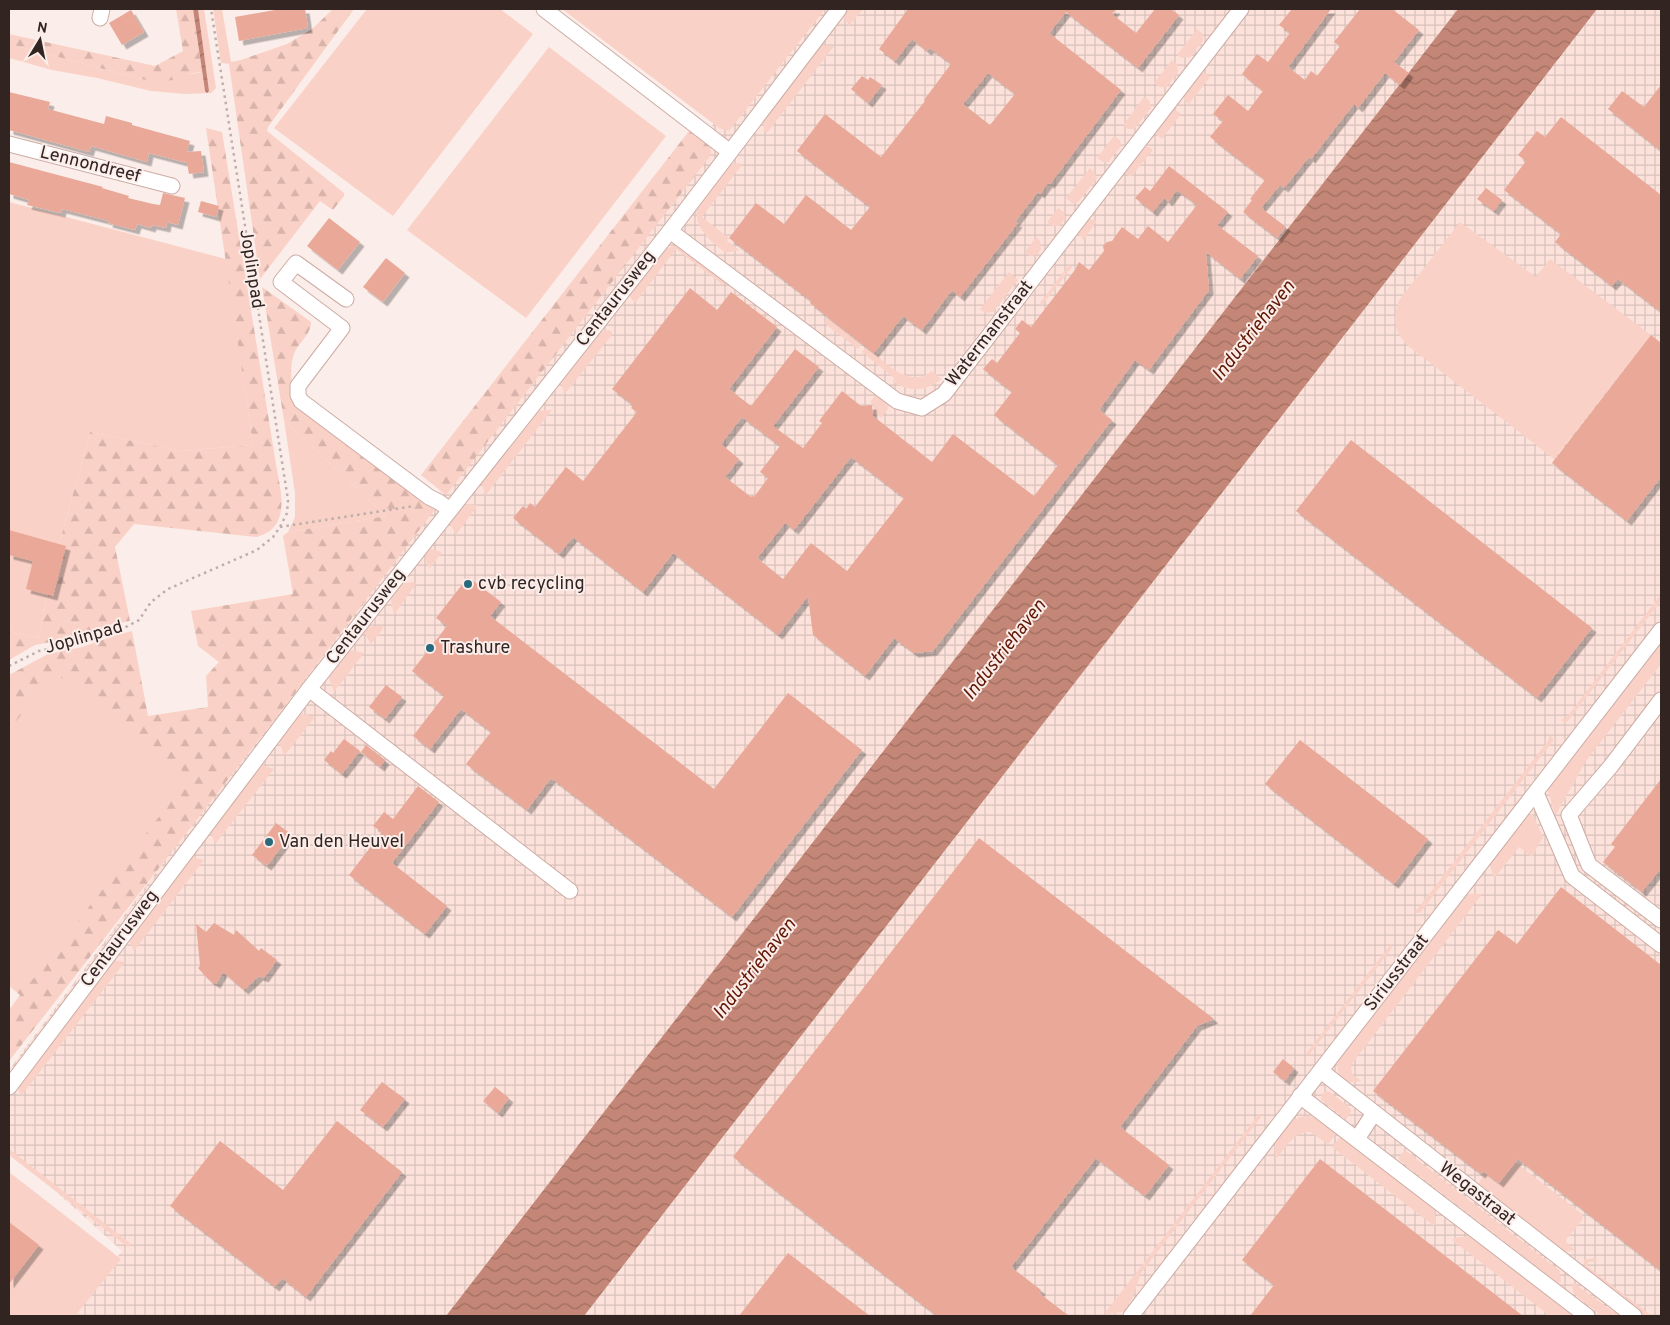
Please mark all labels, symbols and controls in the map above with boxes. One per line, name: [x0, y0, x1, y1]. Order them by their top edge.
north arrow: [15, 15, 65, 65]
text: N: [36, 19, 48, 38]
street label: Lennondreef: [37, 141, 143, 189]
street label: Joplinpad: [233, 228, 269, 310]
street label: Centaurusweg: [571, 246, 661, 352]
water label: Industriehaven: [1207, 275, 1301, 386]
street label: Watermanstraat: [941, 276, 1039, 392]
street label: Centaurusweg: [321, 564, 411, 670]
place label: cvb recycling: [478, 573, 585, 596]
marker: cvb recycling: [462, 578, 474, 590]
water label: Industriehaven: [958, 594, 1052, 705]
street label: Joplinpad: [42, 616, 126, 660]
place label: Trashure: [440, 637, 510, 660]
marker: Trashure: [424, 642, 436, 654]
place label: Van den Heuvel: [279, 831, 404, 854]
marker: Van den Heuvel: [263, 836, 275, 848]
street label: Centaurusweg: [76, 886, 164, 992]
water label: Industriehaven: [708, 913, 802, 1024]
street label: Siriusstraat: [1360, 930, 1434, 1016]
street label: Wegastraat: [1434, 1157, 1520, 1231]

